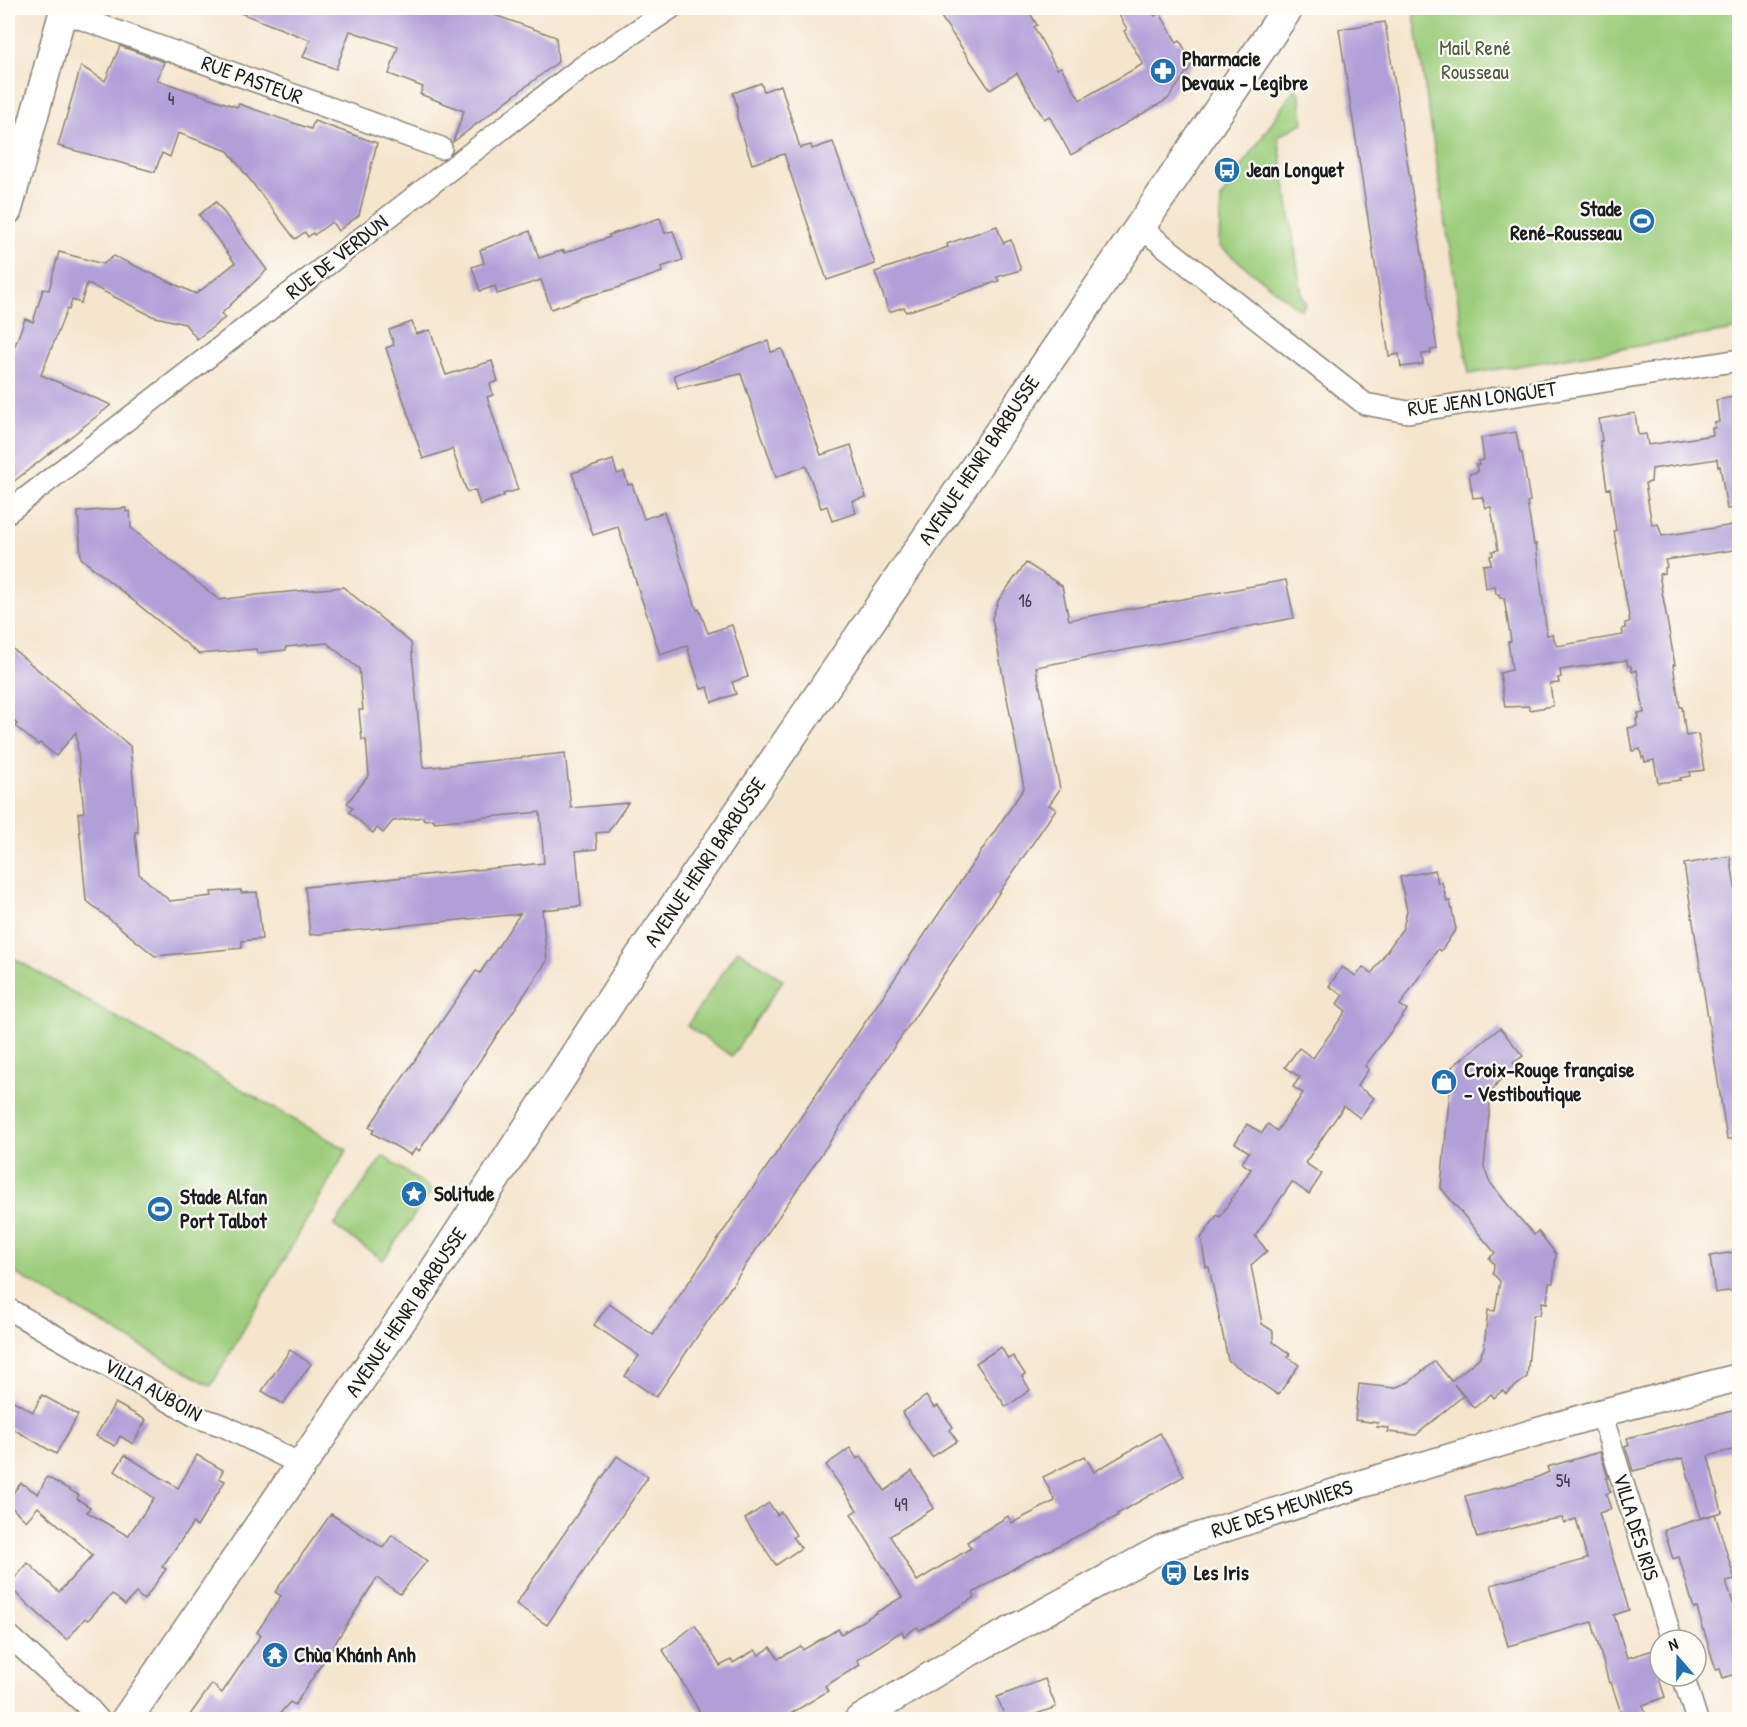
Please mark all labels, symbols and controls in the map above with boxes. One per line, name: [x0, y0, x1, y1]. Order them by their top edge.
park label: Mail René Rousseau: [1439, 33, 1511, 86]
place label: Pharmacie Devaux - Legibre: [1182, 44, 1309, 98]
street label: RUE PASTEUR: [198, 48, 307, 111]
pharmacy icon: Pharmacie Devaux - Legibre: [1148, 56, 1178, 86]
house number: 4: [168, 86, 175, 111]
bus stop icon: Jean Longuet: [1212, 155, 1242, 185]
place label: Jean Longuet: [1246, 155, 1345, 185]
place label: Stade René-Rousseau: [1510, 194, 1623, 247]
sports icon: Stade René-Rousseau: [1627, 206, 1657, 236]
street label: RUE DE VERDUN: [279, 207, 394, 306]
street label: AVENUE HENRI BARBUSSE: [911, 369, 1046, 550]
street label: RUE JEAN LONGUET: [1406, 374, 1559, 423]
house number: 16: [1018, 588, 1032, 613]
street label: AVENUE HENRI BARBUSSE: [637, 771, 772, 952]
place label: Croix-Rouge française - Vestiboutique: [1464, 1055, 1635, 1109]
shop icon: Croix-Rouge française - Vestiboutique: [1429, 1067, 1459, 1097]
place icon: Solitude: [399, 1179, 429, 1209]
place label: Solitude: [434, 1179, 495, 1208]
place label: Stade Alfan Port Talbot: [180, 1182, 268, 1235]
sports icon: Stade Alfan Port Talbot: [145, 1194, 175, 1224]
street label: AVENUE HENRI BARBUSSE: [338, 1221, 473, 1402]
street label: VILLA AUBOIN: [99, 1351, 207, 1428]
house number: 54: [1556, 1468, 1570, 1493]
street label: VILLA DES IRIS: [1606, 1470, 1667, 1584]
street label: RUE DES MEUNIERS: [1208, 1472, 1356, 1545]
house number: 49: [894, 1492, 908, 1517]
bus stop icon: Les Iris: [1159, 1558, 1189, 1588]
place label: Les Iris: [1194, 1558, 1249, 1587]
north arrow: [1648, 1628, 1708, 1688]
text: N: [1665, 1632, 1681, 1656]
temple icon: Chùa Khánh Anh: [260, 1640, 290, 1670]
place label: Chùa Khánh Anh: [294, 1640, 416, 1669]

